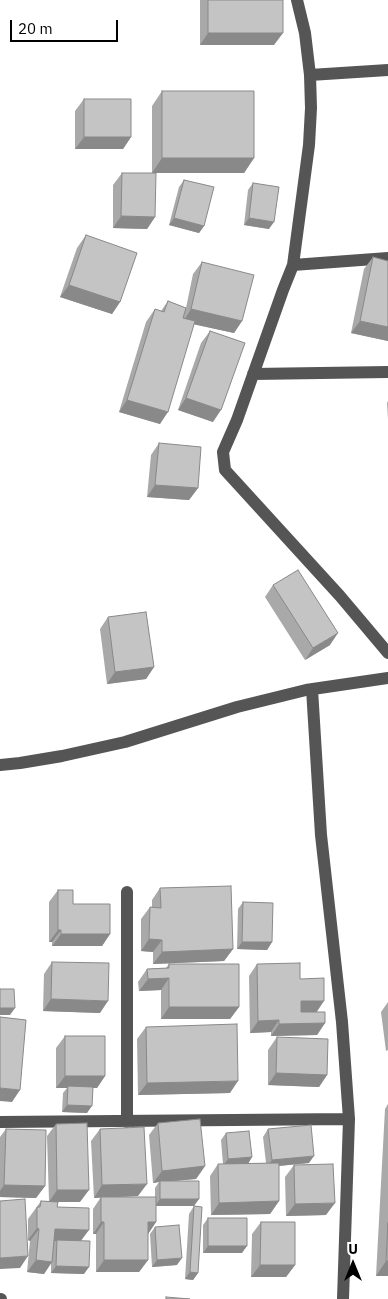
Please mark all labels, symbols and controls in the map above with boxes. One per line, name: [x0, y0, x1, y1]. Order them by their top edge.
scale bar: [12, 10, 120, 42]
text: 20 m: [18, 19, 53, 38]
north arrow: [328, 1239, 378, 1289]
text: U: [348, 1240, 358, 1258]

